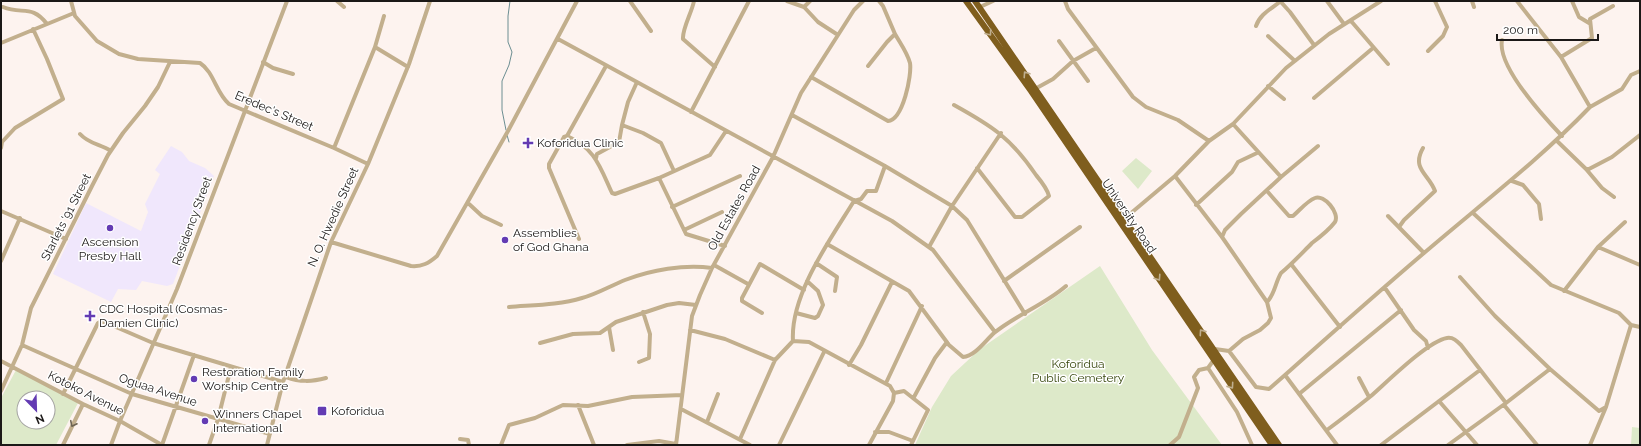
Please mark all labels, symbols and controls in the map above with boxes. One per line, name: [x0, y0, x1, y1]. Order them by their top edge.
scale bar: [1497, 16, 1598, 42]
text: 200 m: [1503, 23, 1538, 37]
one-way arrow: [984, 29, 992, 36]
one-way arrow: [1023, 71, 1031, 78]
street label: Eredec's Street: [233, 88, 315, 134]
place label: Koforidua Clinic: [537, 136, 624, 150]
marker: Koforidua Clinic: [522, 137, 534, 149]
street label: Old Estates Road: [705, 163, 763, 253]
street label: N. O. Hwedie Street: [305, 165, 361, 269]
street label: Starlets '91 Street: [38, 171, 94, 263]
street label: Residency Street: [169, 175, 215, 267]
street label: University Road: [1099, 176, 1159, 256]
marker: Ascension Presby Hall: [105, 223, 115, 233]
place label: Assemblies of God Ghana: [513, 226, 589, 254]
place label: Ascension Presby Hall: [79, 235, 142, 263]
marker: Assemblies of God Ghana: [500, 235, 510, 245]
one-way arrow: [1153, 274, 1160, 281]
place label: CDC Hospital (Cosmas- Damien Clinic): [99, 302, 228, 330]
marker: CDC Hospital (Cosmas- Damien Clinic): [84, 310, 96, 322]
one-way arrow: [1200, 329, 1207, 336]
park label: Koforidua Public Cemetery: [1032, 357, 1125, 385]
place label: Restoration Family Worship Centre: [202, 365, 305, 393]
street label: Kotoko Avenue: [46, 368, 126, 418]
street label: Oguaa Avenue: [117, 371, 199, 409]
marker: Restoration Family Worship Centre: [189, 374, 199, 384]
one-way arrow: [1226, 382, 1234, 389]
north arrow: [16, 390, 56, 430]
place label: Koforidua: [331, 404, 384, 418]
marker: Koforidua: [316, 405, 328, 417]
place label: Winners Chapel International: [213, 407, 302, 435]
text: N: [33, 411, 46, 426]
marker: Winners Chapel International: [200, 416, 210, 426]
one-way arrow: [70, 420, 78, 428]

